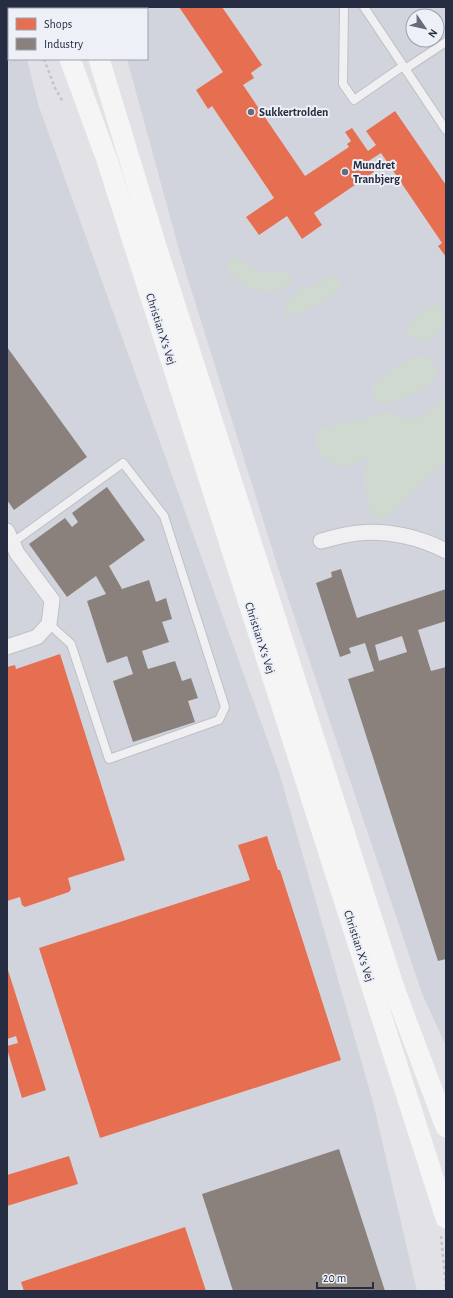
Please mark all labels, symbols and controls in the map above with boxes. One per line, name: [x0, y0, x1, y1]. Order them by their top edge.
legend: [8, 8, 148, 60]
north arrow: [405, 8, 445, 48]
text: Shops: [44, 18, 72, 30]
text: N: [426, 27, 440, 40]
text: Industry: [44, 38, 83, 51]
place label: Sukkertrolden: [259, 106, 328, 118]
marker: Sukkertrolden: [246, 107, 256, 117]
place label: Mundret Tranbjerg: [353, 159, 401, 186]
marker: Mundret Tranbjerg: [340, 167, 350, 177]
street label: Christian X's Vej: [143, 292, 178, 367]
street label: Christian X's Vej: [242, 601, 277, 676]
street label: Christian X's Vej: [341, 909, 376, 984]
scale bar: [317, 1264, 373, 1290]
text: 20 m: [323, 1272, 346, 1284]

